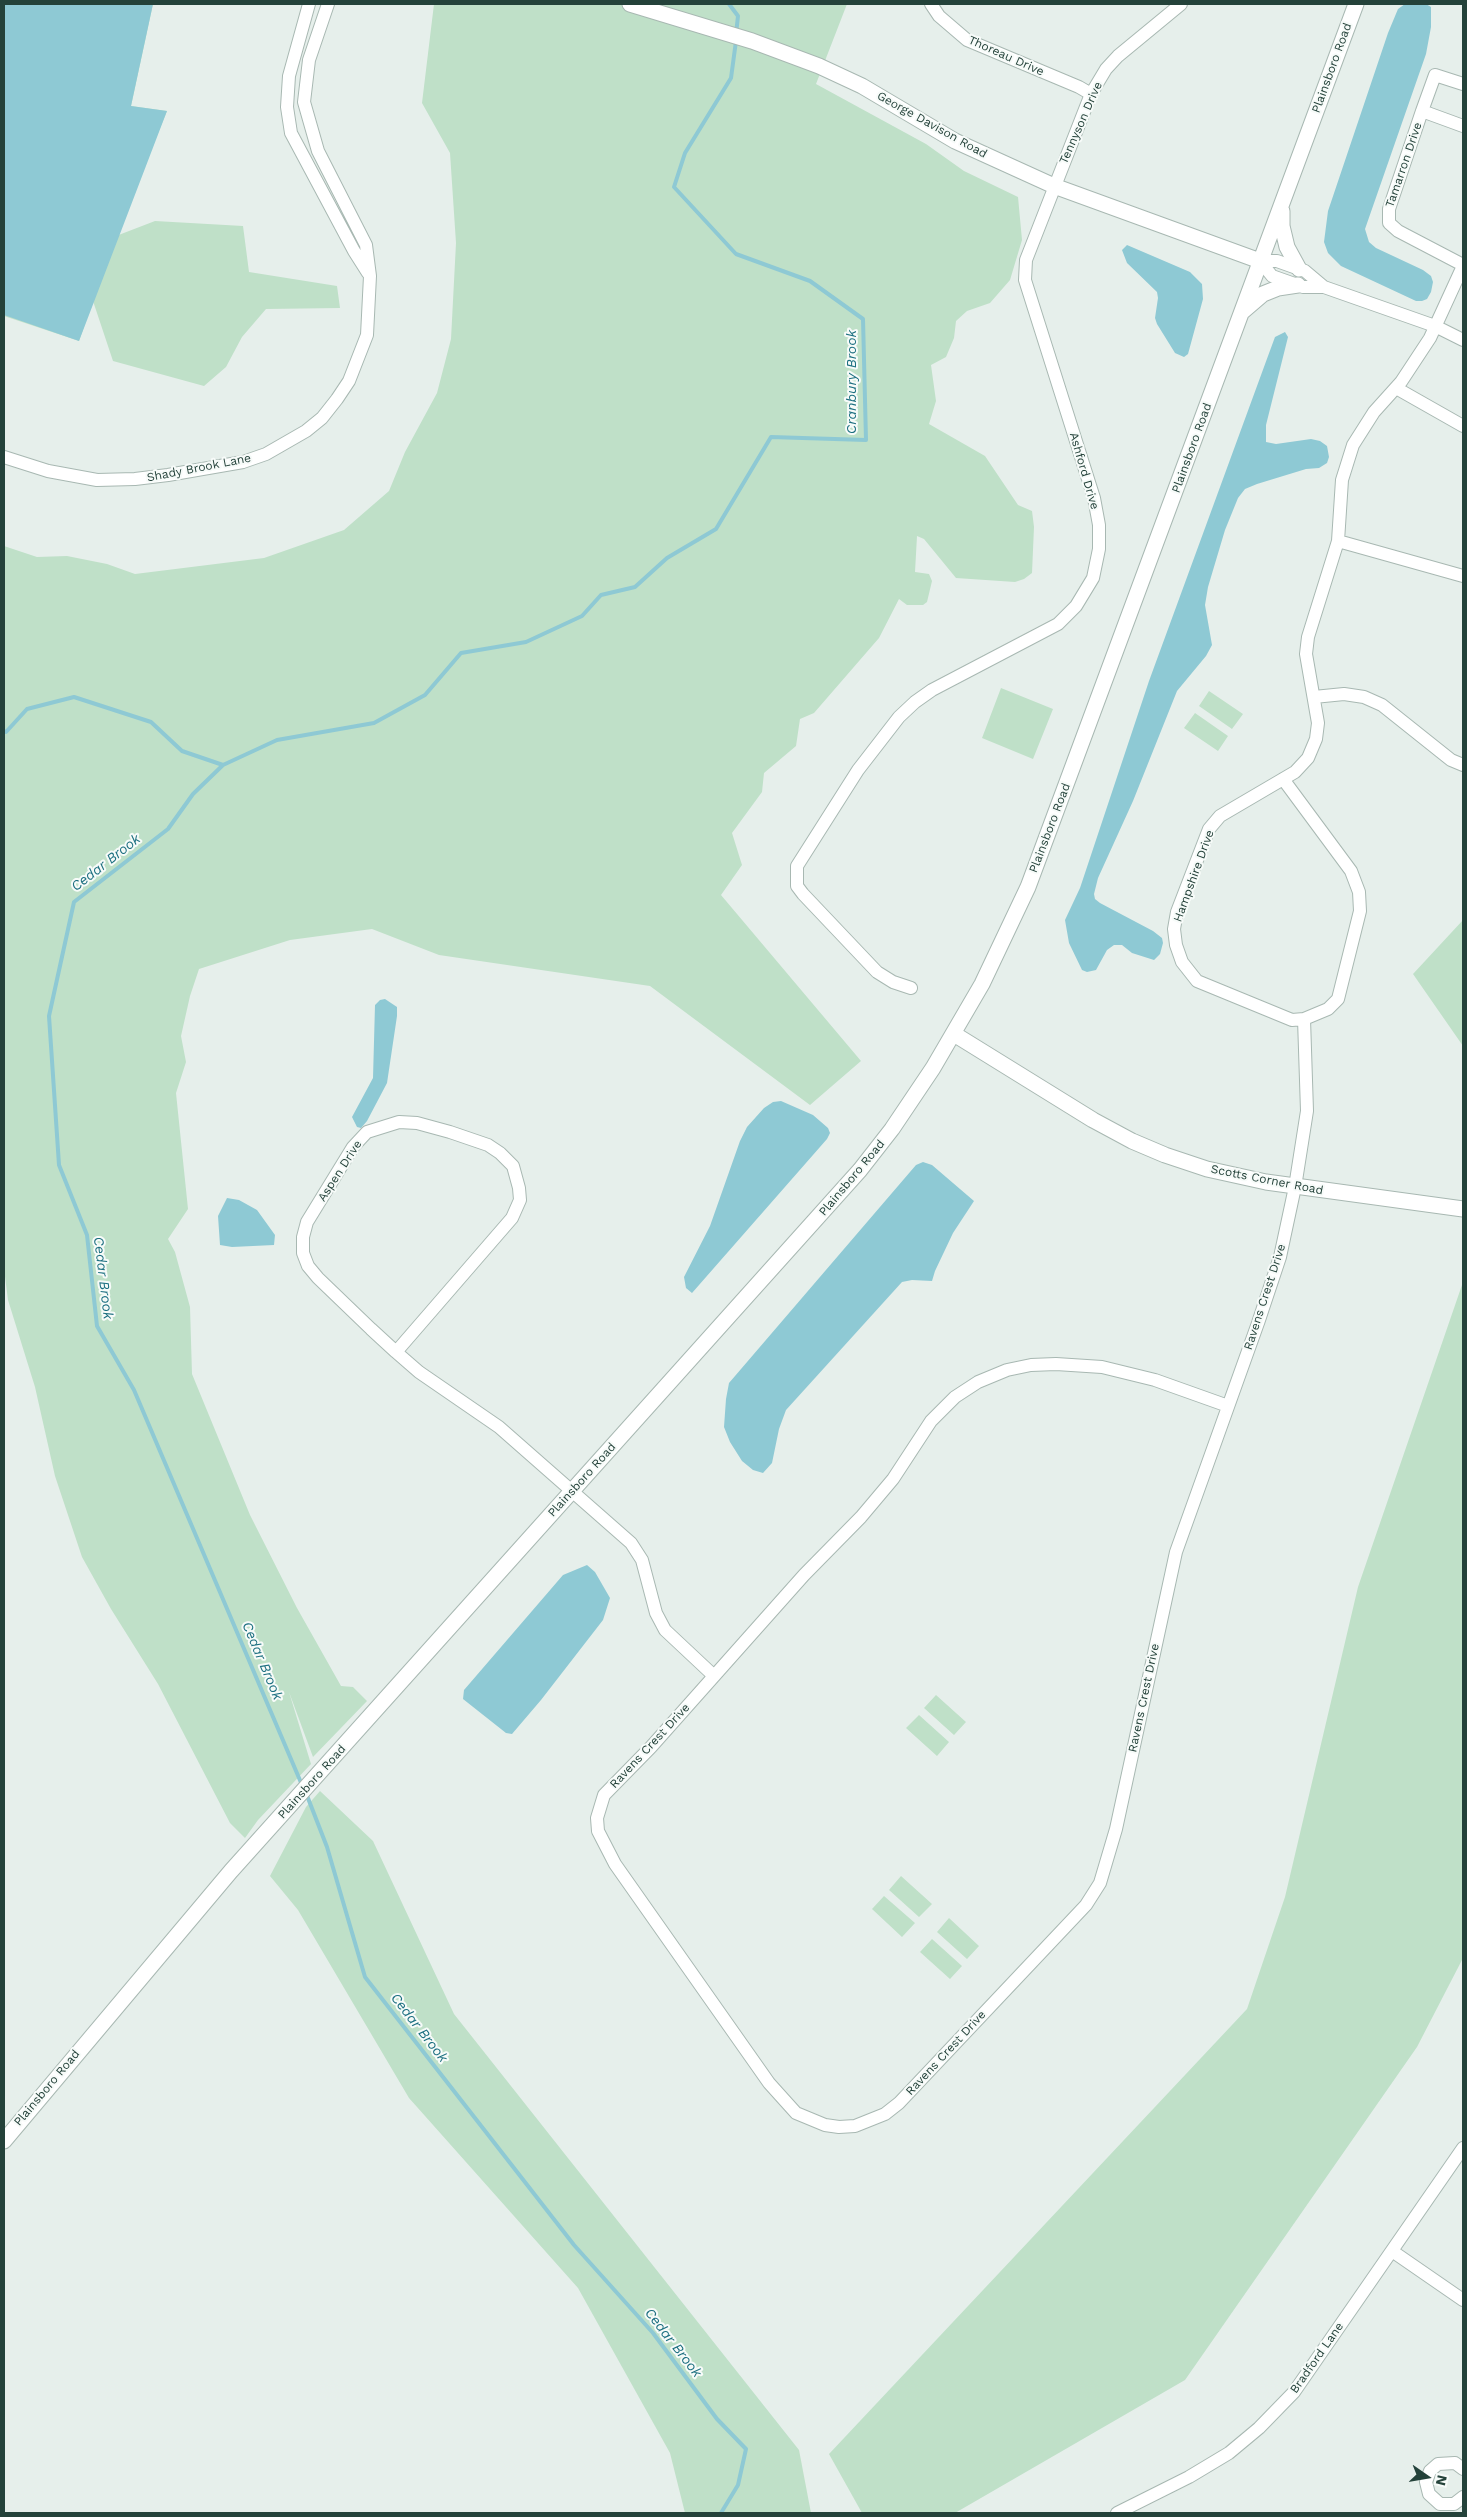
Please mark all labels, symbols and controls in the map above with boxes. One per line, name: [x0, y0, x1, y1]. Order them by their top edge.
street label: Plainsboro Road: [1309, 21, 1355, 115]
street label: Thoreau Drive: [966, 33, 1046, 79]
street label: Tennyson Drive: [1056, 80, 1106, 166]
street label: George Davison Road: [874, 89, 990, 161]
street label: Tamarron Drive: [1383, 120, 1425, 210]
water label: Cranbury Brook: [844, 330, 860, 434]
street label: Plainsboro Road: [1169, 401, 1215, 495]
street label: Ashford Drive: [1066, 431, 1102, 511]
street label: Shady Brook Lane: [146, 451, 252, 485]
street label: Plainsboro Road: [1026, 781, 1074, 875]
street label: Hampshire Drive: [1171, 828, 1217, 924]
water label: Cedar Brook: [68, 831, 144, 895]
street label: Plainsboro Road: [816, 1137, 888, 1219]
street label: Aspen Drive: [315, 1138, 365, 1204]
street label: Scotts Corner Road: [1210, 1162, 1324, 1198]
water label: Cedar Brook: [90, 1236, 116, 1320]
street label: Ravens Crest Drive: [1241, 1242, 1289, 1352]
street label: Plainsboro Road: [545, 1440, 619, 1520]
water label: Cedar Brook: [238, 1619, 286, 1703]
street label: Ravens Crest Drive: [1125, 1642, 1163, 1754]
street label: Ravens Crest Drive: [607, 1701, 693, 1791]
street label: Plainsboro Road: [275, 1742, 349, 1822]
water label: Cedar Brook: [387, 1990, 451, 2066]
street label: Ravens Crest Drive: [903, 2008, 989, 2098]
street label: Plainsboro Road: [11, 2047, 83, 2129]
water label: Cedar Brook: [641, 2305, 705, 2381]
street label: Bradford Lane: [1287, 2320, 1347, 2396]
north arrow: [1402, 2452, 1452, 2502]
text: N: [1433, 2474, 1451, 2487]

